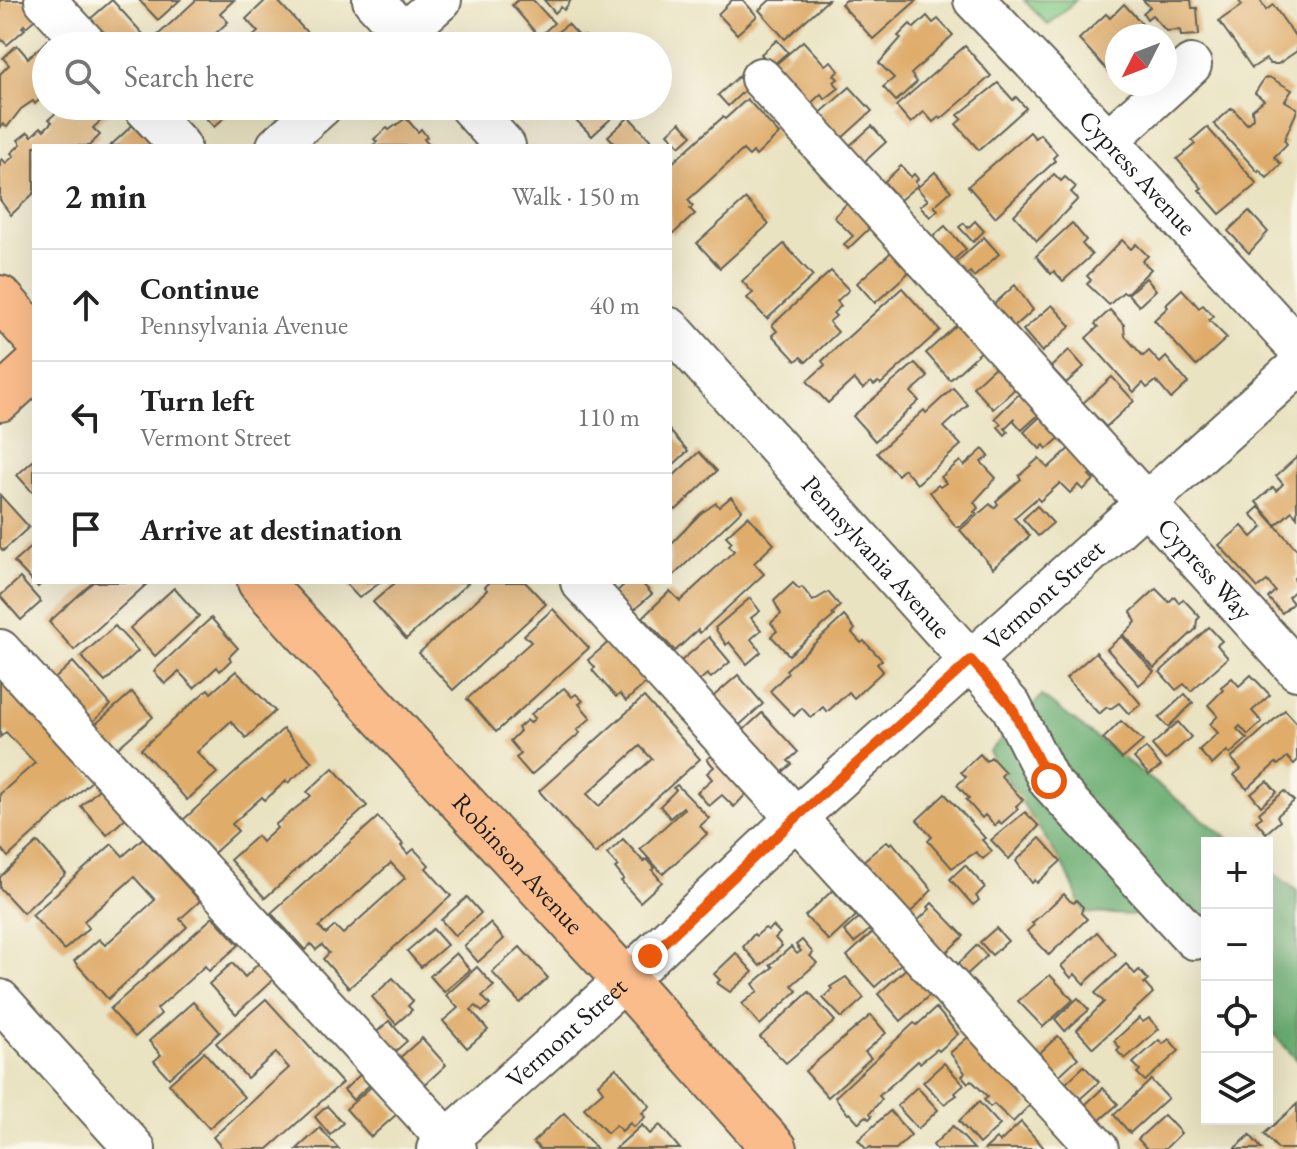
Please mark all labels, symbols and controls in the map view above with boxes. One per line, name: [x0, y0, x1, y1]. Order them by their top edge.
north arrow: [1105, 24, 1177, 96]
search box: [32, 32, 672, 120]
icon: search: [60, 54, 104, 98]
text: Search here: [124, 57, 254, 96]
street label: Cypress Avenue: [1071, 103, 1204, 243]
text: 2 min: [64, 174, 147, 218]
text: Walk · 150 m: [512, 179, 640, 213]
text: Continue: [140, 269, 259, 308]
icon: ahead: [64, 283, 108, 327]
text: 40 m: [590, 288, 640, 322]
text: Pennsylvania Avenue: [140, 308, 348, 342]
text: Turn left: [140, 381, 254, 420]
icon: left: [64, 395, 108, 439]
text: 110 m: [577, 400, 640, 434]
text: Vermont Street: [140, 420, 291, 454]
street label: Pennsylvania Avenue: [794, 468, 959, 645]
icon: arrive: [64, 507, 108, 551]
text: Arrive at destination: [140, 510, 402, 549]
street label: Cypress Way: [1150, 510, 1261, 628]
street label: Vermont Street: [976, 532, 1111, 658]
route start: [1031, 763, 1067, 799]
street label: Robinson Avenue: [445, 786, 591, 941]
map controls: [1201, 837, 1273, 1125]
button: +: [1201, 837, 1273, 909]
button: −: [1201, 909, 1273, 981]
route end: [632, 938, 668, 974]
street label: Vermont Street: [499, 970, 634, 1096]
button: locate: [1201, 981, 1273, 1053]
button: layers: [1201, 1053, 1273, 1125]

